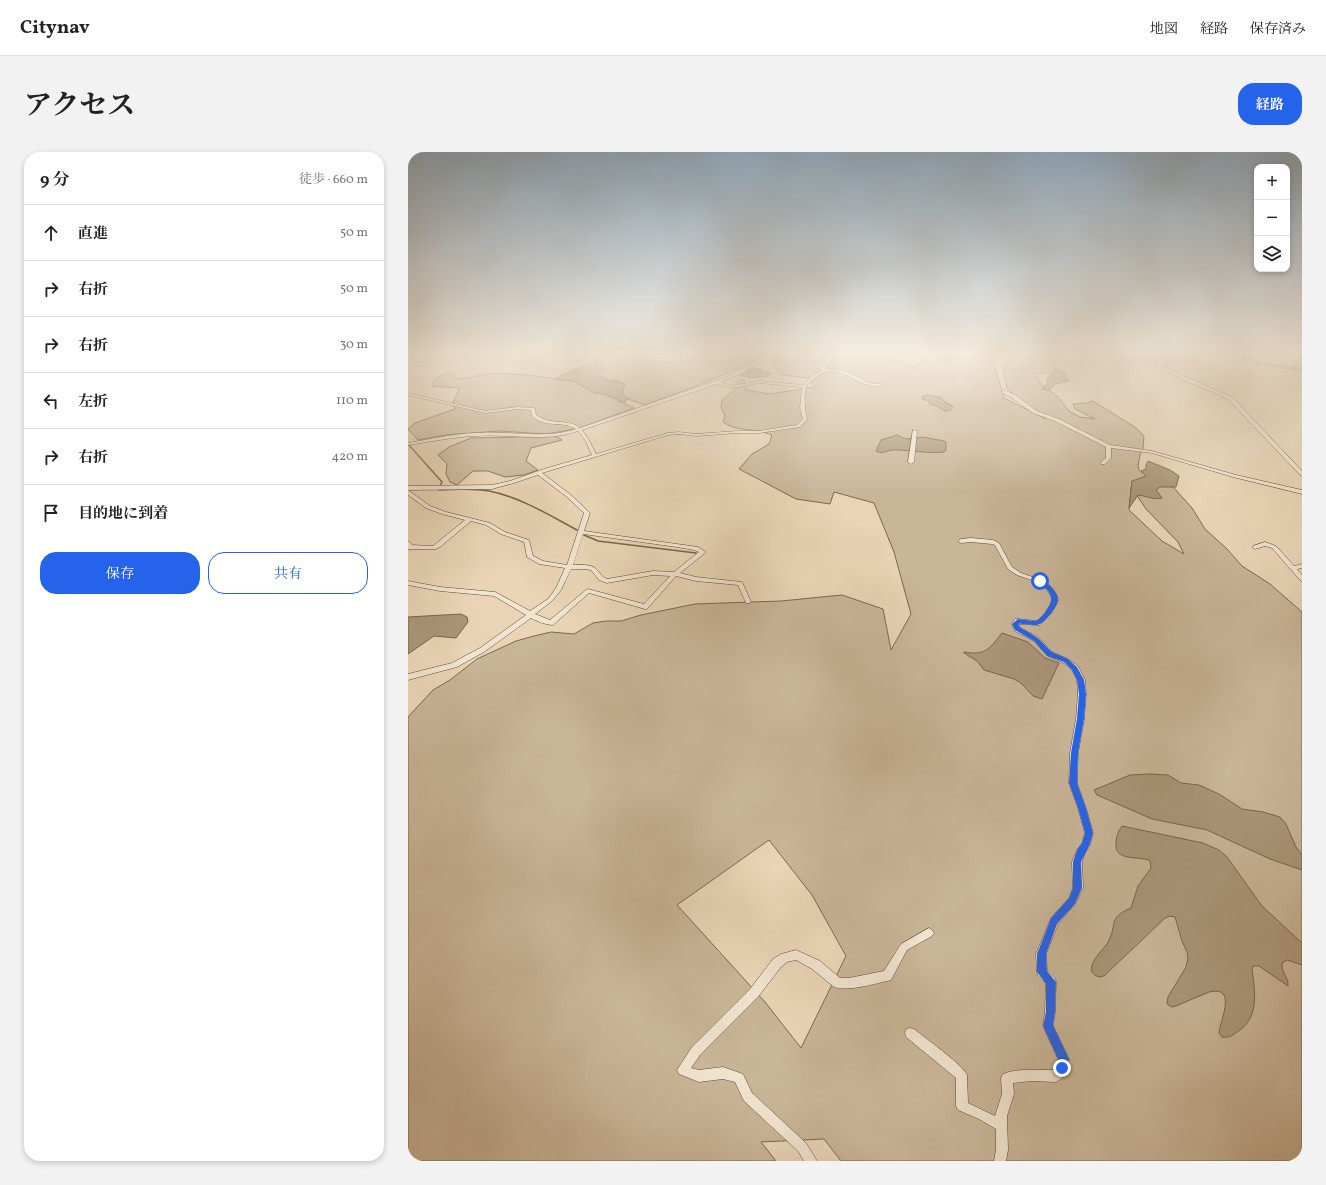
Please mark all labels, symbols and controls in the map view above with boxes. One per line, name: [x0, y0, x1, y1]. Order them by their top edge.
text: Citynav: [20, 15, 90, 41]
text: 地図: [1150, 20, 1178, 39]
text: 経路: [1200, 20, 1228, 39]
text: 保存済み: [1250, 20, 1306, 39]
button: 経路: [1238, 83, 1302, 125]
text: アクセス: [24, 87, 135, 126]
map controls: [1254, 164, 1290, 272]
button: +: [1254, 164, 1290, 200]
text: 9 分: [40, 169, 70, 192]
text: 徒歩 · 660 m: [299, 171, 368, 189]
button: −: [1254, 200, 1290, 236]
icon: ahead: [40, 222, 62, 244]
text: 直進: [78, 224, 108, 245]
text: 50 m: [340, 224, 368, 242]
button: layers: [1254, 236, 1290, 272]
icon: right: [40, 278, 62, 300]
text: 右折: [78, 280, 108, 301]
text: 50 m: [340, 280, 368, 298]
icon: right: [40, 334, 62, 356]
text: 右折: [78, 336, 108, 357]
text: 30 m: [340, 336, 368, 354]
icon: left: [40, 390, 62, 412]
text: 左折: [78, 392, 108, 413]
text: 110 m: [336, 392, 368, 410]
icon: right: [40, 446, 62, 468]
text: 右折: [78, 448, 108, 469]
text: 420 m: [331, 448, 368, 466]
icon: arrive: [40, 502, 62, 524]
text: 目的地に到着: [78, 504, 168, 525]
button: 保存: [40, 552, 200, 594]
button: 共有: [208, 552, 368, 594]
route start: [1031, 572, 1049, 590]
route end: [1053, 1059, 1071, 1077]

